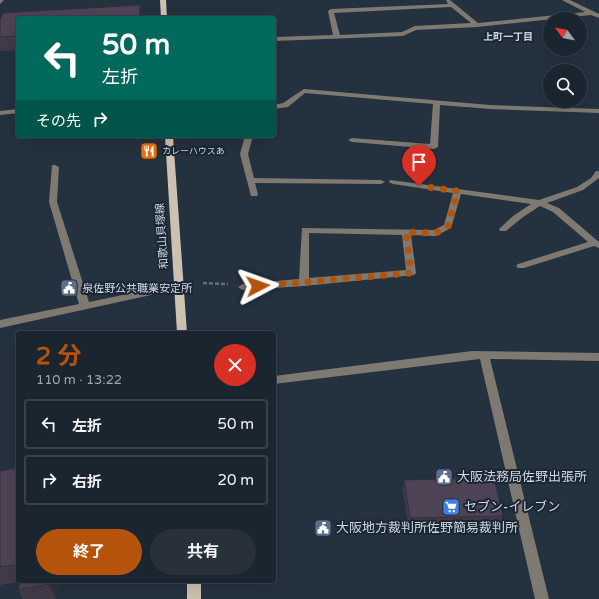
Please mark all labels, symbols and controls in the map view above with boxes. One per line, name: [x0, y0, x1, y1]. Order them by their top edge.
north arrow: [543, 12, 587, 56]
map controls: [543, 12, 587, 108]
text: 50 m: [102, 28, 170, 62]
district label: 上町一丁目: [483, 31, 533, 43]
icon: left: [36, 32, 88, 84]
button: search: [543, 64, 587, 108]
text: 左折: [102, 66, 138, 88]
icon: right: [89, 108, 111, 130]
text: その先: [36, 112, 81, 130]
restaurant icon: カレーハウスあ: [139, 141, 159, 161]
pin: [402, 145, 436, 186]
place label: カレーハウスあ: [162, 146, 225, 157]
icon: arrive: [408, 151, 430, 173]
street label: 和歌山貝塚線: [153, 203, 171, 269]
position arrow: [237, 265, 279, 307]
public building icon: 泉佐野公共職業安定所: [59, 278, 79, 298]
place label: 泉佐野公共職業安定所: [82, 282, 193, 295]
text: 2 分: [36, 342, 81, 371]
button: close: [214, 344, 256, 386]
text: 110 m · 13:22: [36, 372, 122, 388]
icon: left: [38, 413, 60, 435]
text: 50 m: [217, 415, 254, 433]
text: 左折: [72, 417, 102, 435]
public building icon: 大阪法務局佐野出張所: [434, 467, 454, 487]
icon: right: [38, 469, 60, 491]
place label: 大阪法務局佐野出張所: [457, 469, 587, 485]
text: 20 m: [217, 471, 254, 489]
text: 右折: [72, 473, 102, 491]
supermarket icon: セブン-イレブン: [441, 497, 461, 517]
place label: セブン-イレブン: [464, 499, 560, 515]
public building icon: 大阪地方裁判所佐野簡易裁判所: [313, 518, 333, 538]
place label: 大阪地方裁判所佐野簡易裁判所: [336, 520, 518, 536]
button: 終了: [36, 529, 142, 575]
button: 共有: [150, 529, 256, 575]

